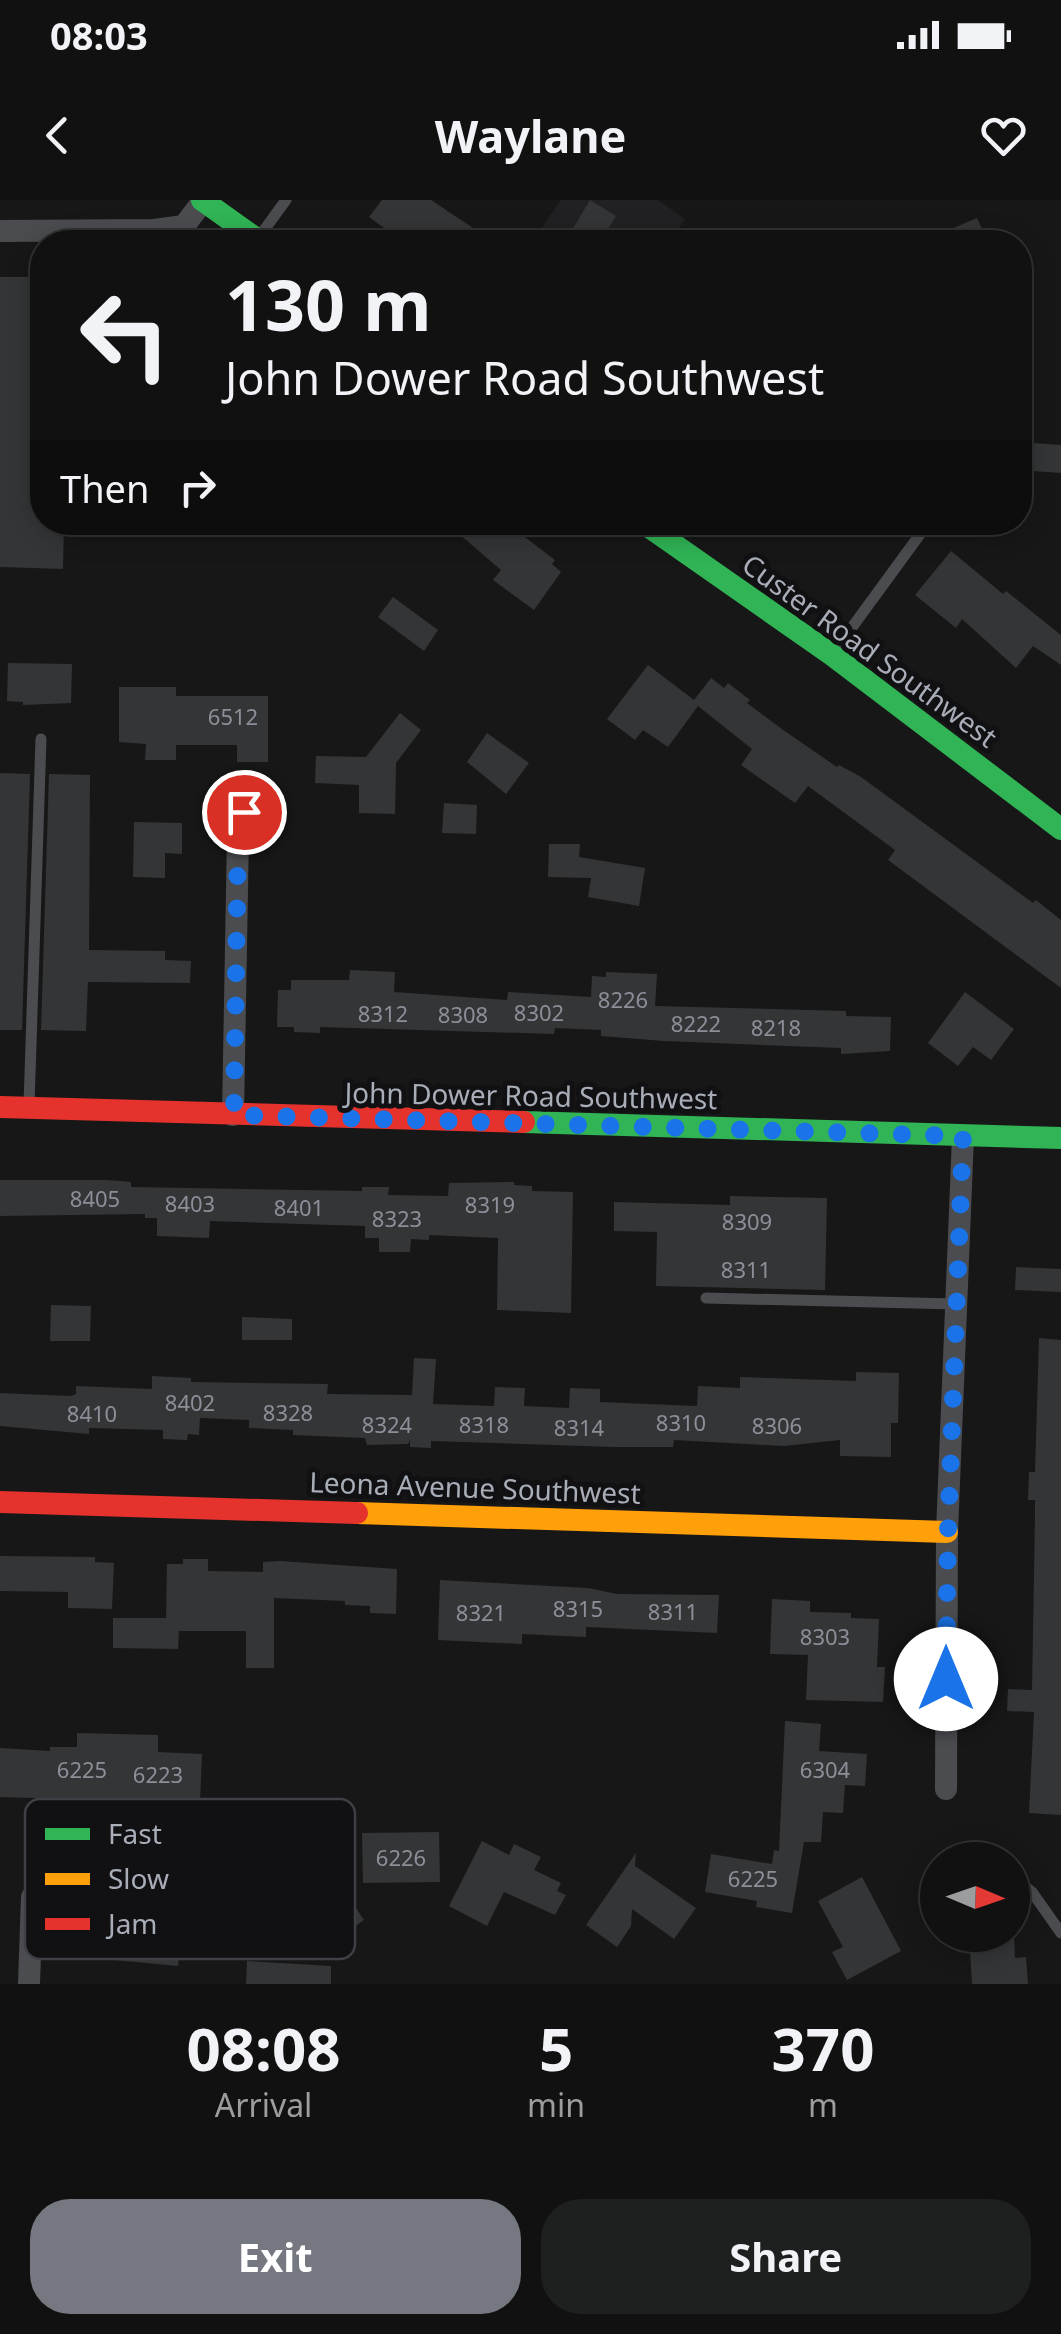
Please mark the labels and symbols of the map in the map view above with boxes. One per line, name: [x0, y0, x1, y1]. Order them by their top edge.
street label: Custer Road Southwest: [735, 545, 1005, 755]
house number: 6512: [208, 701, 258, 731]
pin: [202, 770, 287, 855]
house number: 8226: [598, 984, 648, 1014]
house number: 8302: [514, 997, 564, 1027]
house number: 8312: [358, 998, 408, 1028]
house number: 8308: [438, 999, 488, 1029]
house number: 8222: [671, 1008, 721, 1038]
house number: 8218: [751, 1012, 801, 1042]
street label: John Dower Road Southwest: [341, 1073, 718, 1117]
house number: 8405: [70, 1183, 120, 1213]
house number: 8403: [165, 1188, 215, 1218]
house number: 8319: [465, 1189, 515, 1219]
house number: 8401: [274, 1192, 324, 1222]
house number: 8323: [372, 1203, 422, 1233]
house number: 8309: [722, 1206, 772, 1236]
house number: 8311: [721, 1254, 771, 1284]
house number: 8402: [165, 1387, 215, 1417]
house number: 8328: [263, 1397, 313, 1427]
house number: 8410: [67, 1398, 117, 1428]
house number: 8310: [656, 1407, 706, 1437]
house number: 8324: [362, 1409, 413, 1439]
house number: 8318: [459, 1409, 509, 1439]
house number: 8306: [752, 1410, 802, 1440]
house number: 8314: [554, 1412, 605, 1442]
street label: Leona Avenue Southwest: [309, 1462, 641, 1512]
house number: 8315: [553, 1593, 603, 1623]
house number: 8311: [648, 1596, 698, 1626]
house number: 8321: [456, 1597, 506, 1627]
house number: 8303: [800, 1621, 850, 1651]
position arrow: [894, 1627, 998, 1731]
house number: 6225: [57, 1754, 107, 1784]
house number: 6304: [800, 1754, 851, 1784]
house number: 6223: [133, 1759, 183, 1789]
legend: [25, 1799, 355, 1959]
text: Fast: [108, 1814, 162, 1852]
house number: 6226: [376, 1842, 426, 1872]
north arrow: [920, 1842, 1030, 1952]
text: Slow: [108, 1859, 169, 1897]
house number: 6225: [728, 1863, 778, 1893]
text: Jam: [105, 1904, 158, 1942]

